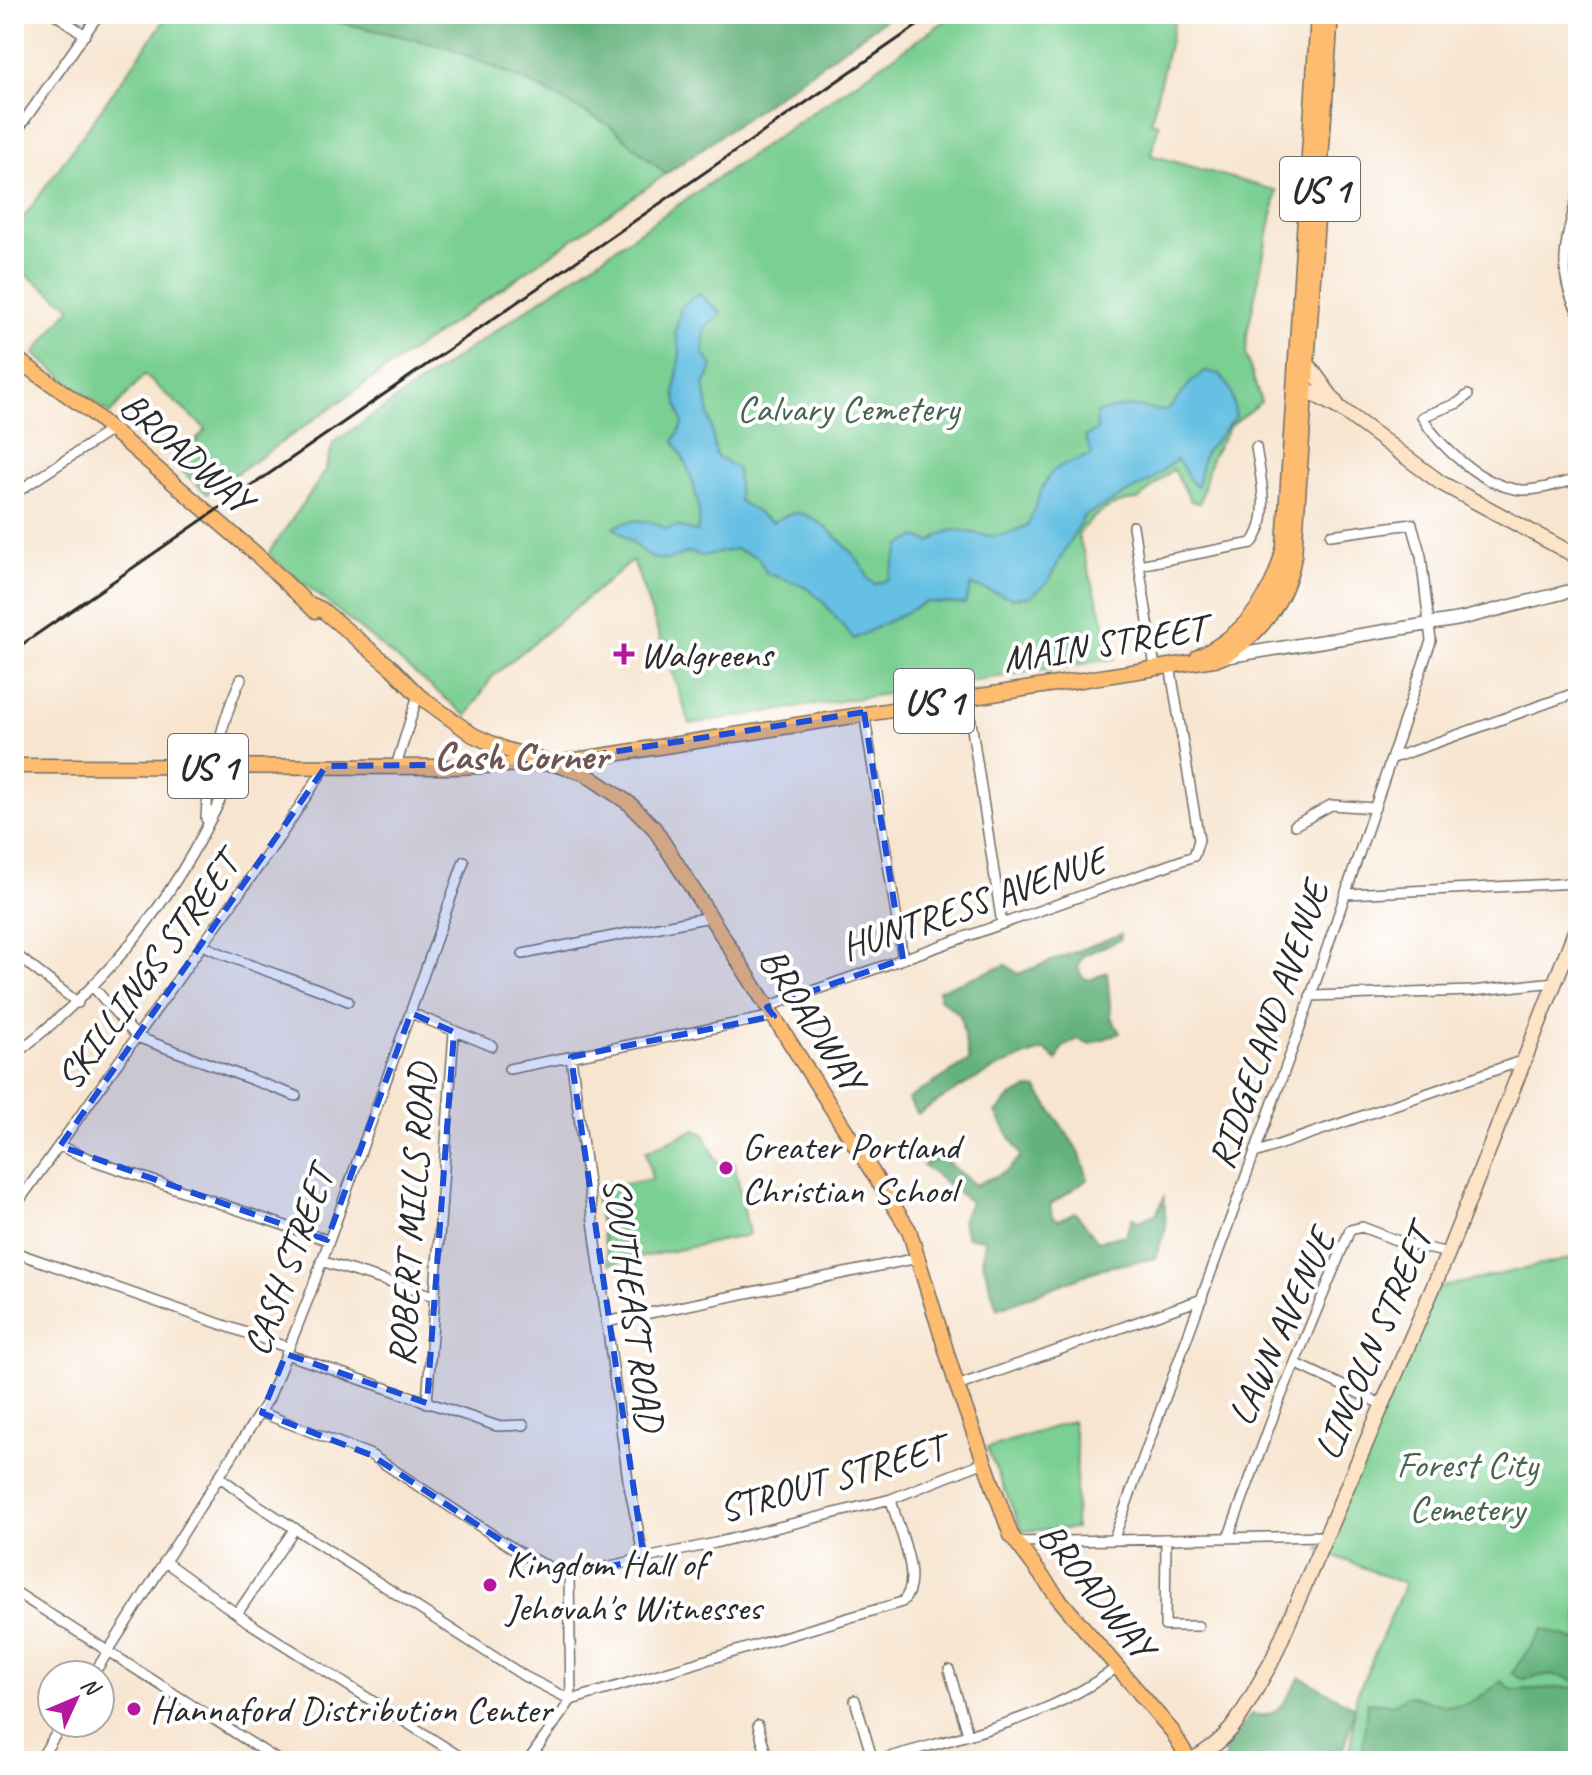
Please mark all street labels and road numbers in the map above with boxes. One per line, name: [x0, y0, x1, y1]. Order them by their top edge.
road number: US 1: [1280, 157, 1360, 221]
street label: BROADWAY: [110, 382, 267, 527]
street label: MAIN STREET: [999, 603, 1218, 683]
road number: US 1: [894, 669, 974, 733]
road number: US 1: [168, 734, 248, 798]
street label: HUNTRESS AVENUE: [835, 835, 1116, 971]
street label: SKILLINGS STREET: [46, 836, 255, 1099]
street label: RIDGELAND AVENUE: [1197, 871, 1341, 1175]
street label: BROADWAY: [749, 939, 879, 1105]
street label: ROBERT MILLS ROAD: [378, 1060, 446, 1367]
street label: CASH STREET: [233, 1154, 347, 1362]
street label: SOUTHEAST ROAD: [592, 1175, 675, 1437]
street label: LINCOLN STREET: [1304, 1211, 1447, 1466]
street label: LAWN AVENUE: [1217, 1217, 1348, 1432]
street label: STROUT STREET: [713, 1421, 958, 1533]
street label: BROADWAY: [1028, 1513, 1169, 1672]

